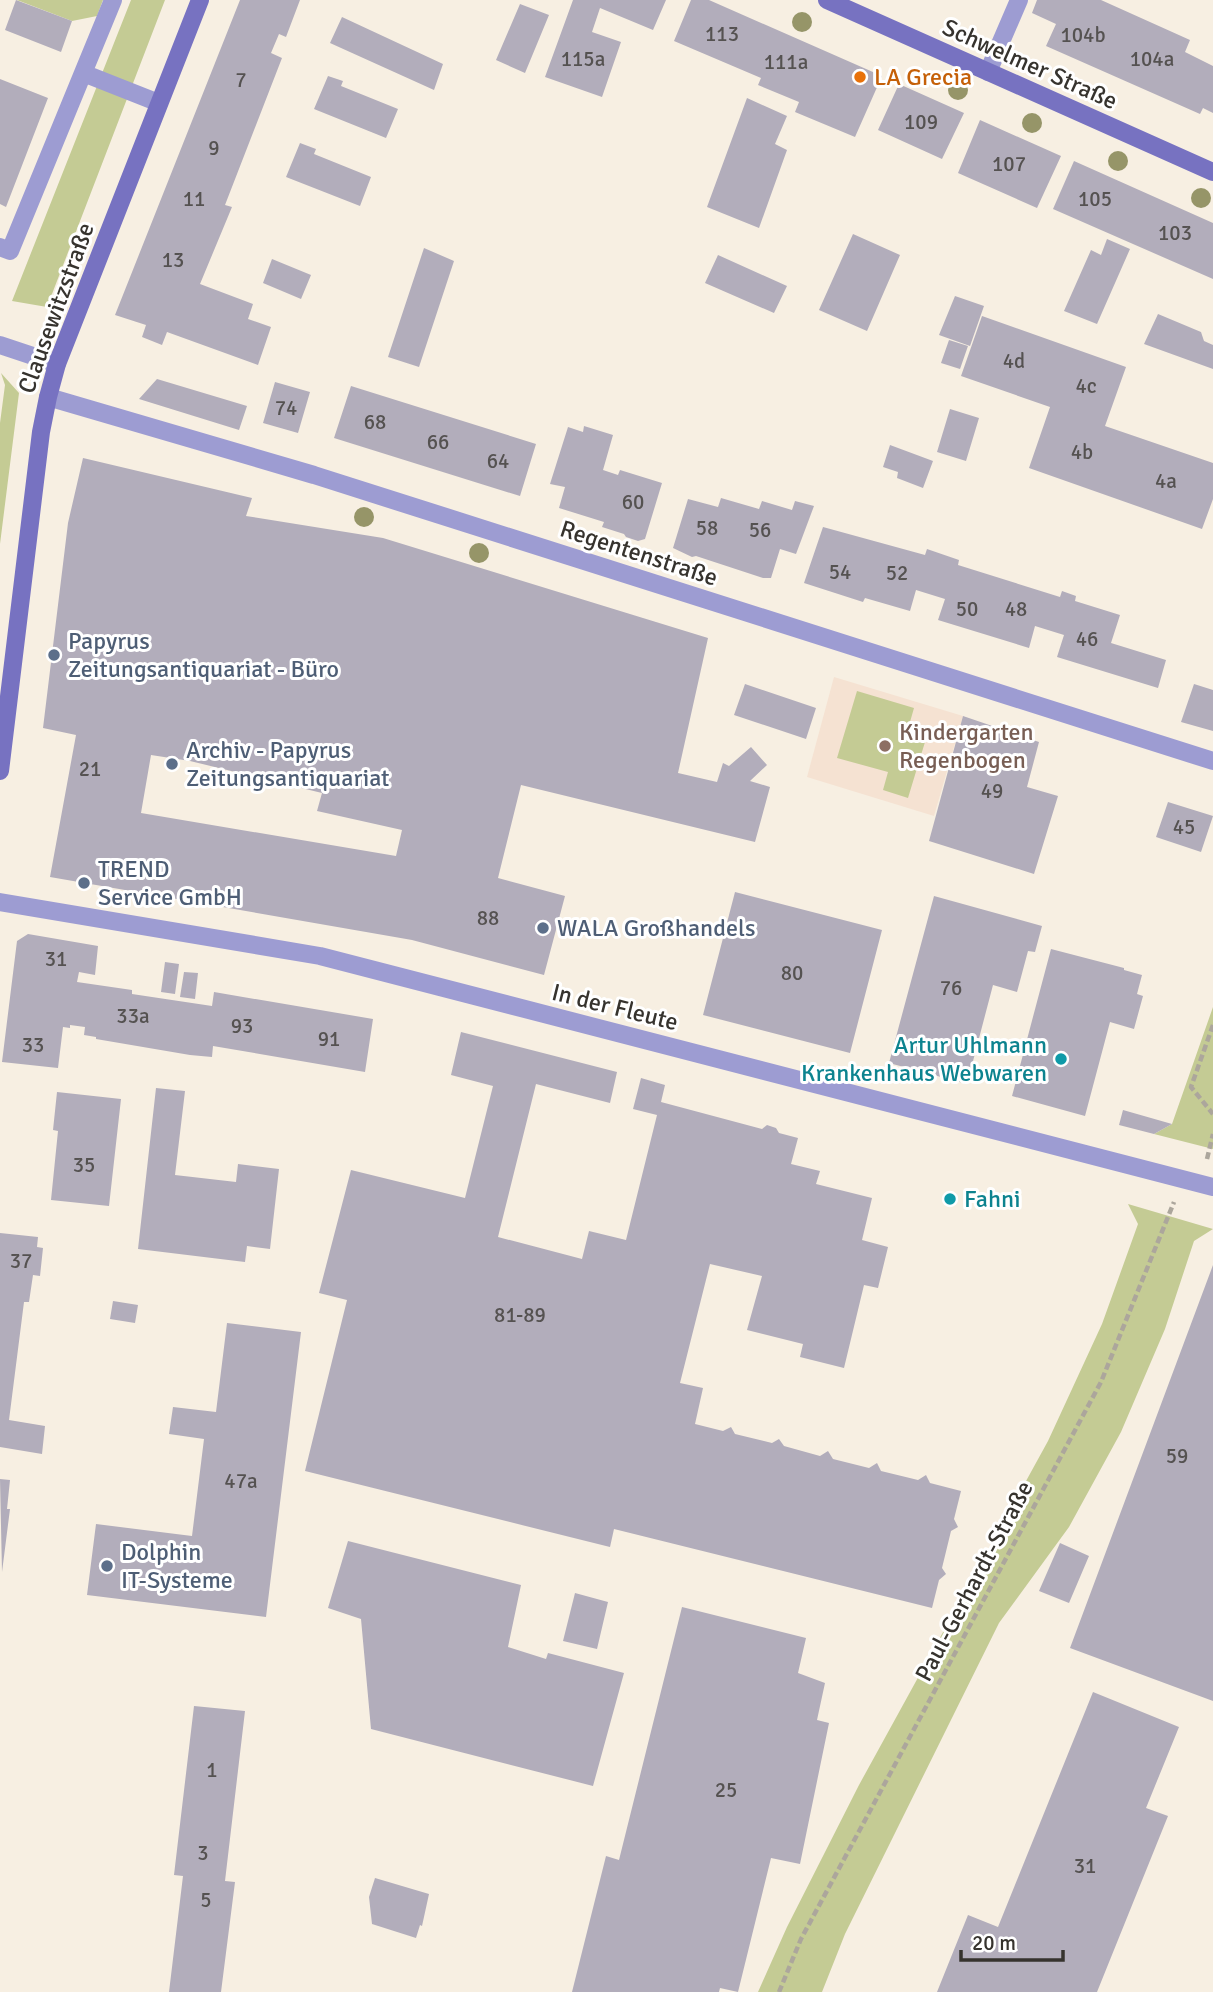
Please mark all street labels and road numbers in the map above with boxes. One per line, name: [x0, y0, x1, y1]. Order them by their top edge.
street label: Schwelmer Straße: [938, 12, 1122, 116]
street label: Clausewitzstraße: [11, 219, 101, 397]
street label: Regentenstraße: [556, 513, 722, 593]
street label: In der Fleute: [549, 977, 681, 1037]
street label: Paul-Gerhardt-Straße: [908, 1476, 1040, 1686]

